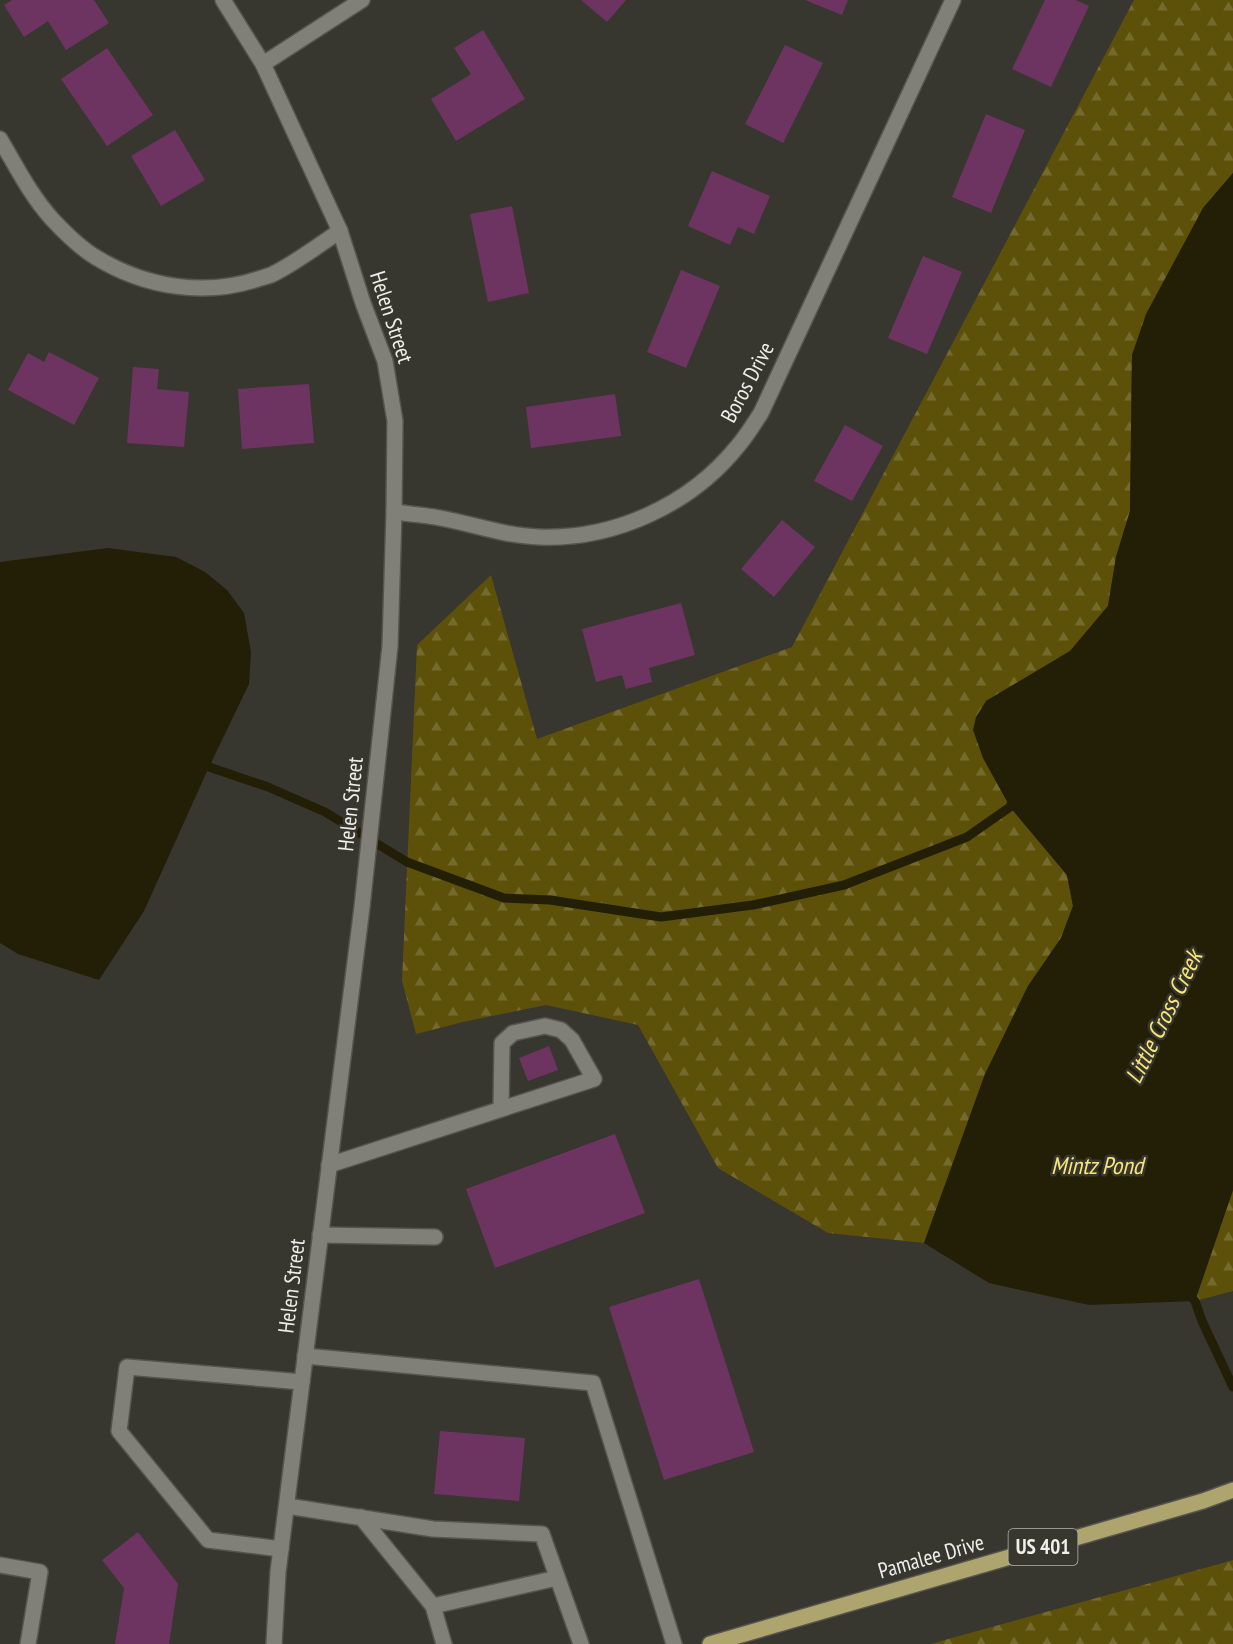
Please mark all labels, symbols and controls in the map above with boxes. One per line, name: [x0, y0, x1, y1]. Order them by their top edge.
street label: Helen Street: [364, 268, 420, 366]
street label: Boros Drive: [714, 337, 780, 427]
street label: Helen Street: [331, 755, 369, 853]
water label: Little Cross Creek: [1118, 943, 1210, 1088]
water label: Mintz Pond: [1051, 1150, 1147, 1181]
street label: Helen Street: [271, 1237, 311, 1335]
street label: Pamalee Drive: [875, 1528, 987, 1584]
road number: US 401: [1008, 1529, 1078, 1565]

